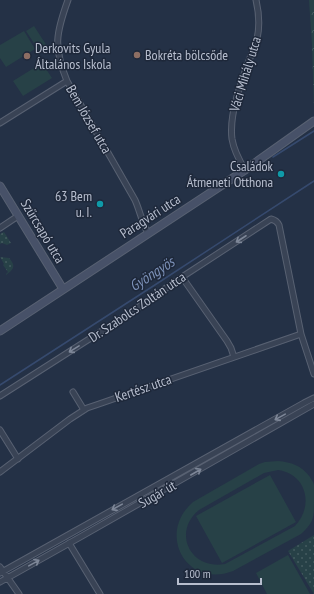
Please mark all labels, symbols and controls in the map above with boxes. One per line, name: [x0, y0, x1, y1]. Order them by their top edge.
street label: Váci Mihály utca: [225, 34, 265, 115]
place label: Derkovits Gyula Általános Iskola: [35, 39, 111, 73]
place label: Bokréta bölcsőde: [145, 46, 228, 64]
marker: Bokréta bölcsőde: [132, 50, 142, 60]
marker: Derkovits Gyula Általános Iskola: [22, 51, 32, 61]
street label: Bem József utca: [62, 81, 116, 157]
place label: Családok Átmeneti Otthona: [187, 157, 274, 191]
marker: Családok Átmeneti Otthona: [276, 169, 286, 179]
place label: 63 Bem u. I.: [55, 187, 92, 221]
street label: Paragvári utca: [116, 190, 184, 242]
street label: Szűrcsapó utca: [17, 196, 69, 266]
marker: 63 Bem u. I.: [95, 199, 105, 209]
one-way arrow: [235, 234, 246, 243]
water label: Gyöngyös: [126, 251, 179, 295]
street label: Dr. Szabolcs Zoltán utca: [85, 268, 189, 346]
one-way arrow: [69, 345, 80, 353]
street label: Kertész utca: [112, 370, 174, 406]
one-way arrow: [274, 413, 286, 421]
one-way arrow: [190, 467, 202, 475]
street label: Sugár út: [135, 476, 179, 512]
one-way arrow: [111, 504, 123, 511]
one-way arrow: [28, 558, 40, 566]
scale bar: [178, 560, 261, 586]
text: 100 m: [184, 566, 211, 581]

